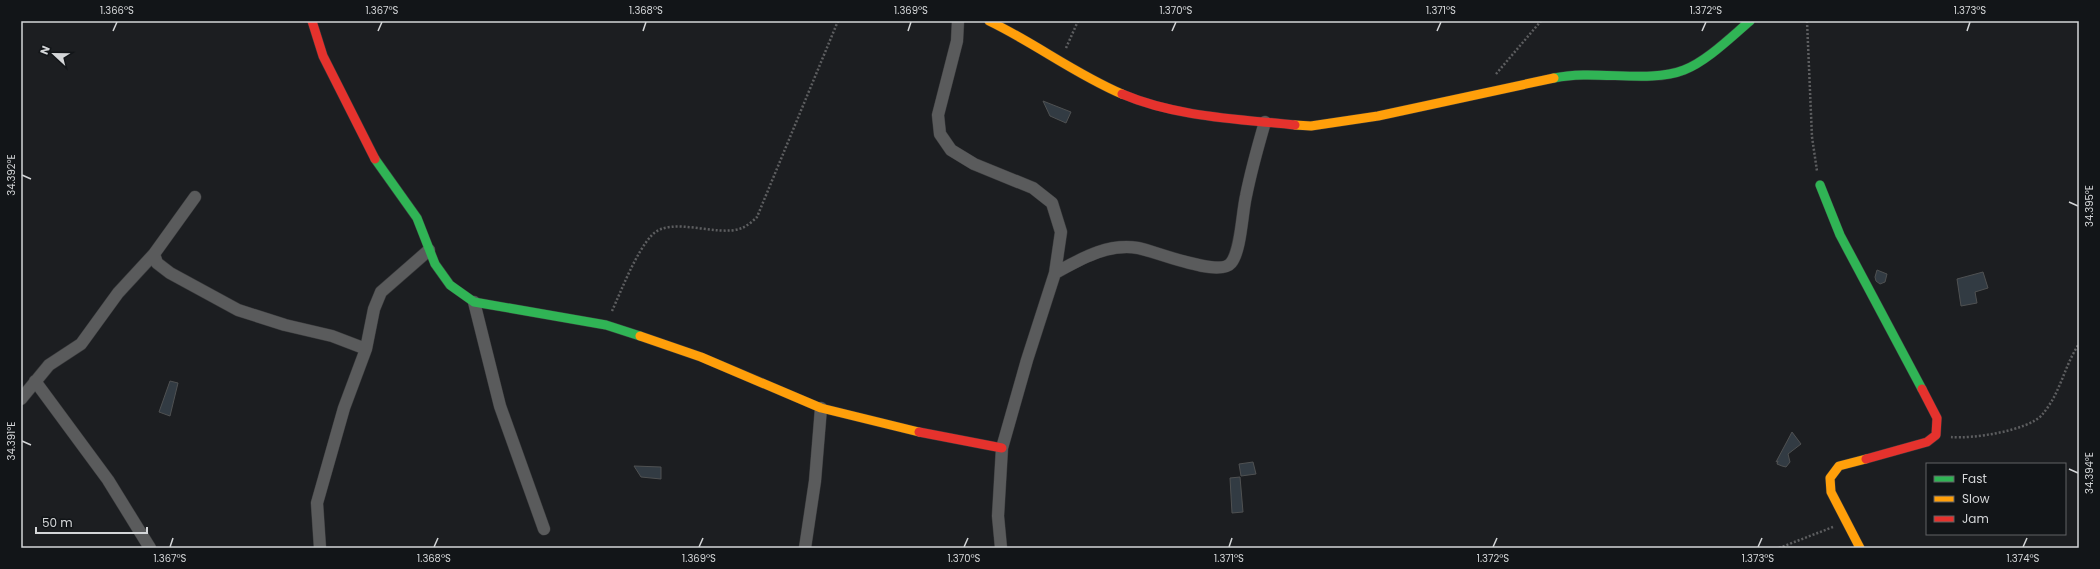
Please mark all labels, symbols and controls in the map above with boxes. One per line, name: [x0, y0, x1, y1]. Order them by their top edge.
text: 1.366°S: [100, 3, 134, 18]
text: 1.367°S: [366, 3, 399, 18]
text: 1.368°S: [629, 3, 663, 18]
text: 1.369°S: [894, 3, 928, 18]
text: 1.370°S: [1160, 3, 1193, 18]
text: 1.371°S: [1426, 3, 1456, 18]
text: 1.372°S: [1690, 3, 1722, 18]
text: 1.373°S: [1954, 3, 1986, 18]
north arrow: [34, 34, 74, 74]
text: N: [36, 43, 54, 57]
text: 34.392°E: [4, 154, 19, 196]
text: 34.395°E: [2082, 185, 2097, 227]
text: 34.391°E: [4, 422, 19, 460]
text: 34.394°E: [2082, 452, 2097, 494]
legend: [1926, 463, 2066, 535]
text: Fast: [1962, 470, 1987, 487]
text: Slow: [1962, 490, 1990, 507]
scale bar: [36, 509, 147, 535]
text: Jam: [1962, 510, 1989, 527]
text: 50 m: [42, 514, 73, 531]
text: 1.367°S: [154, 551, 187, 566]
text: 1.368°S: [417, 551, 451, 566]
text: 1.369°S: [682, 551, 716, 566]
text: 1.370°S: [948, 551, 981, 566]
text: 1.371°S: [1214, 551, 1244, 566]
text: 1.372°S: [1477, 551, 1509, 566]
text: 1.373°S: [1742, 551, 1774, 566]
text: 1.374°S: [2007, 551, 2040, 566]

